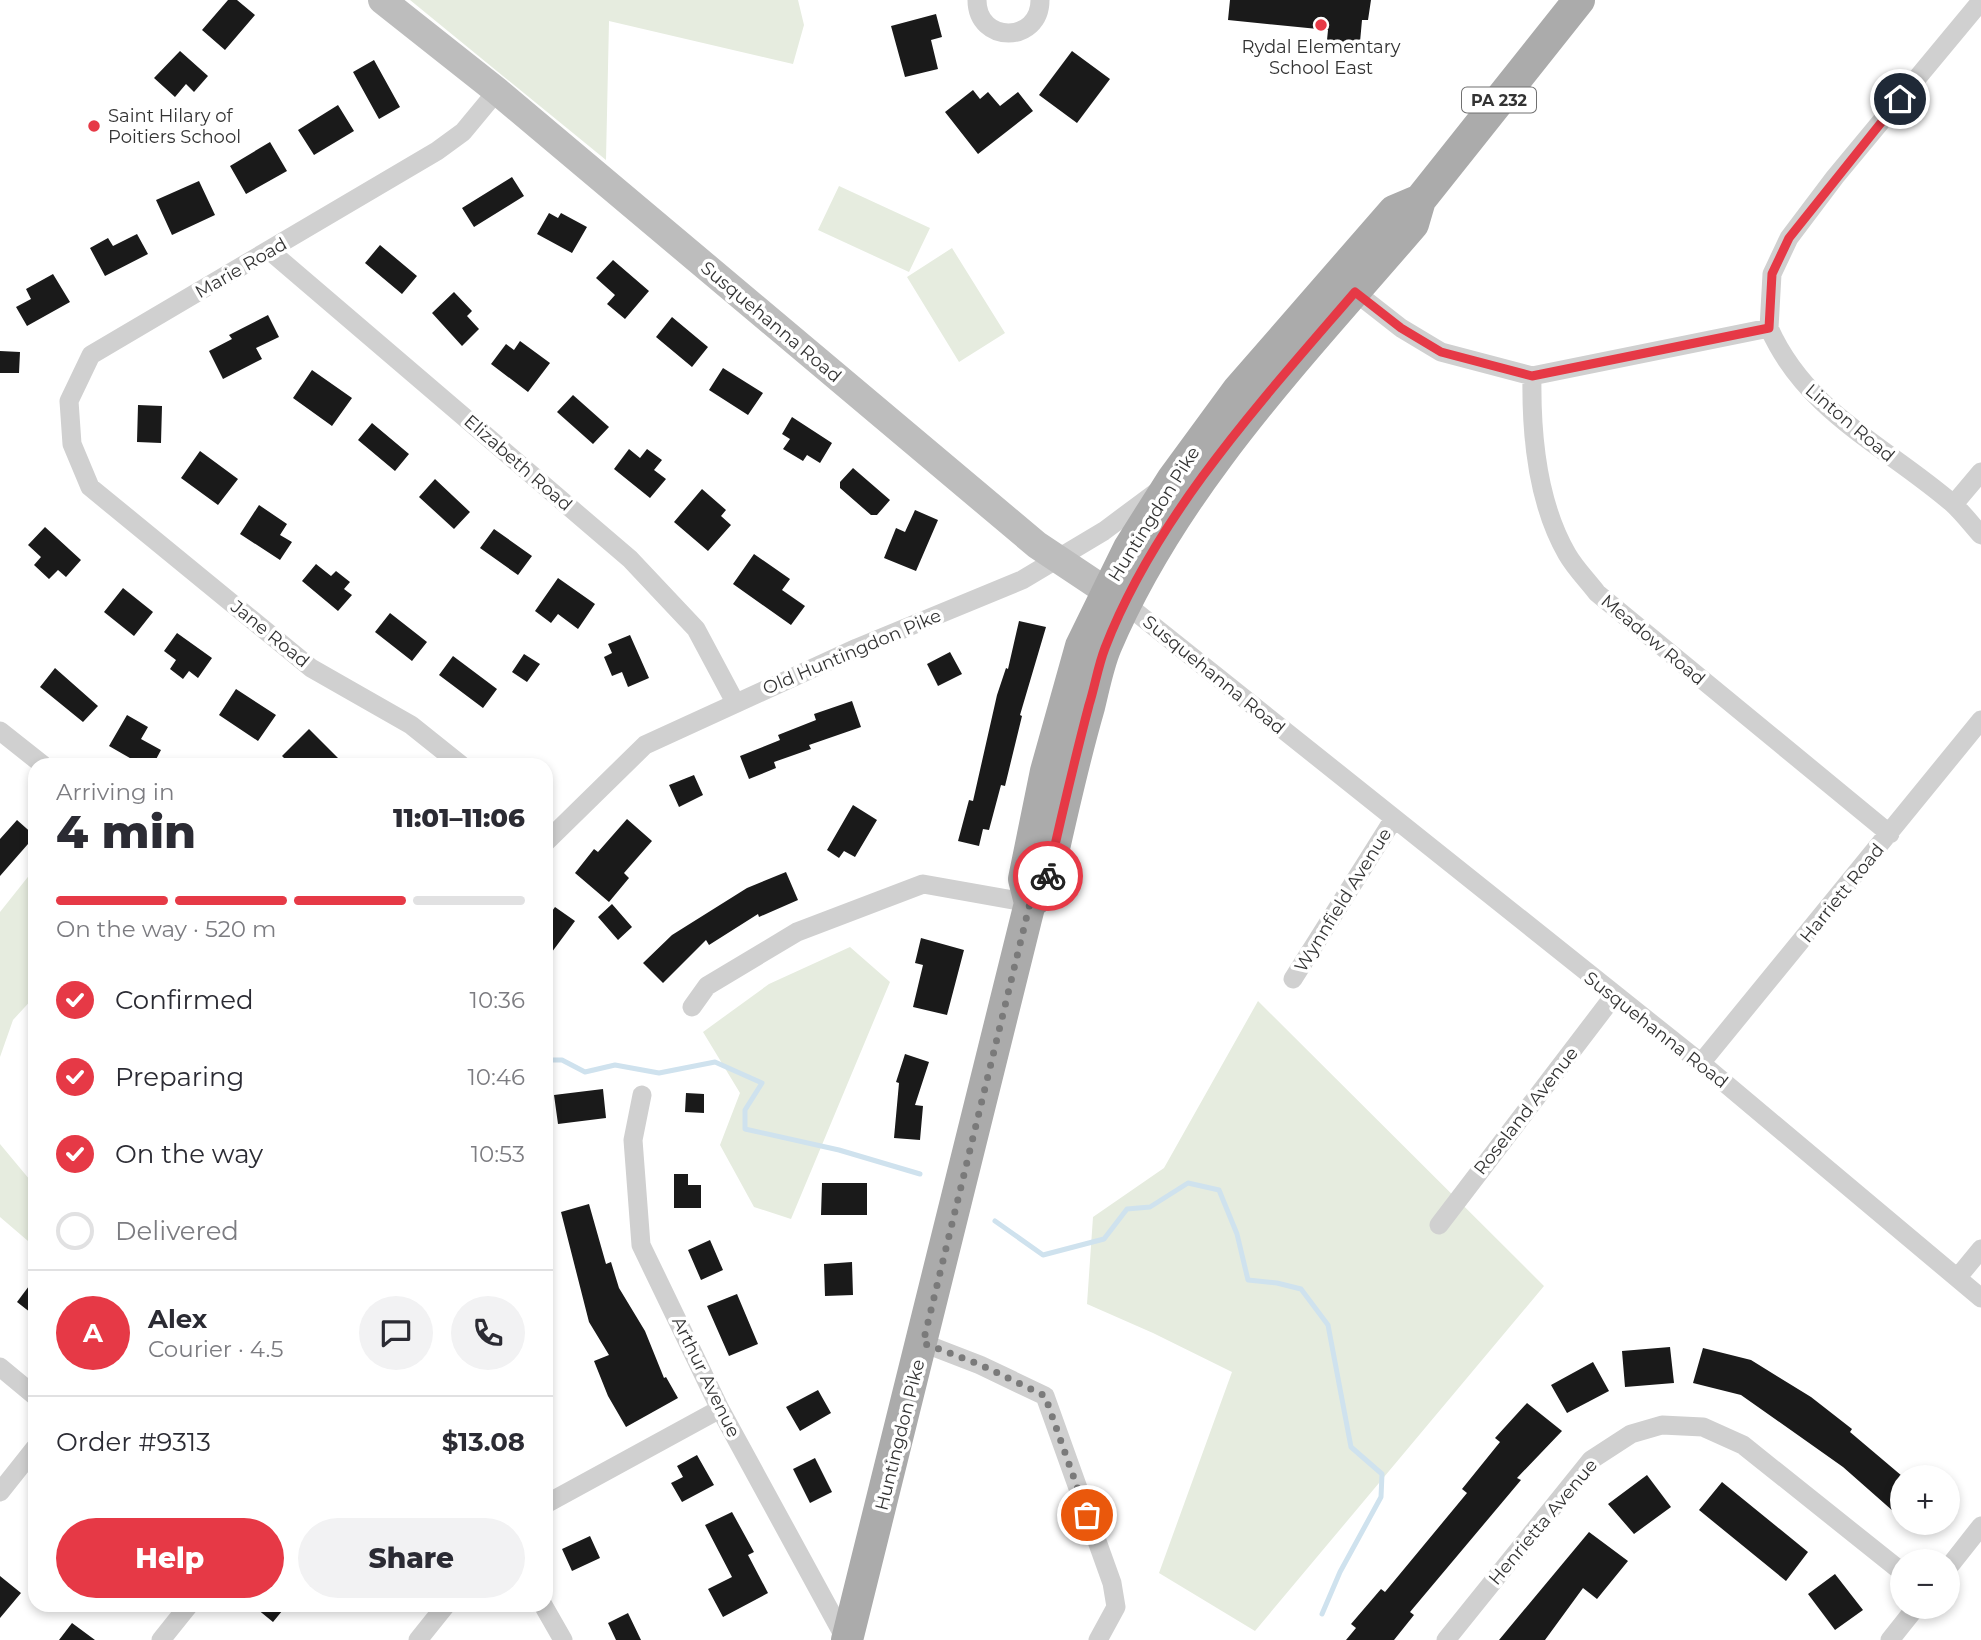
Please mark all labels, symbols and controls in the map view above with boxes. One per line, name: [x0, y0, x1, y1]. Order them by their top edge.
marker: Rydal Elementary School East: [1313, 17, 1329, 33]
place label: Rydal Elementary School East: [1241, 36, 1401, 79]
pin: [1870, 69, 1930, 129]
icon: home: [1881, 80, 1919, 118]
road number: PA 232: [1462, 88, 1536, 113]
place label: Saint Hilary of Poitiers School: [108, 105, 241, 148]
marker: Saint Hilary of Poitiers School: [86, 118, 102, 134]
street label: Marie Road: [191, 233, 291, 303]
street label: Susquehanna Road: [696, 257, 846, 387]
street label: Linton Road: [1801, 379, 1899, 467]
street label: Elizabeth Road: [460, 410, 576, 516]
street label: Huntingdon Pike: [1104, 442, 1204, 586]
street label: Meadow Road: [1596, 590, 1710, 690]
street label: Jane Road: [226, 595, 314, 672]
street label: Old Huntingdon Pike: [759, 604, 945, 700]
street label: Susquehanna Road: [1138, 611, 1290, 739]
text: Arriving in: [56, 778, 175, 806]
text: 11:01–11:06: [393, 802, 525, 834]
text: 4 min: [56, 803, 196, 860]
street label: Wynnfield Avenue: [1290, 824, 1396, 976]
street label: Harriett Road: [1795, 839, 1889, 947]
courier: [1013, 841, 1083, 911]
icon: bike: [1029, 857, 1067, 895]
text: On the way · 520 m: [56, 915, 276, 943]
street label: Susquehanna Road: [1580, 967, 1732, 1093]
icon: check: [56, 981, 94, 1019]
text: Confirmed: [115, 984, 254, 1016]
text: 10:36: [470, 986, 525, 1014]
street label: Roseland Avenue: [1469, 1042, 1583, 1179]
icon: check: [56, 1058, 94, 1096]
text: Preparing: [115, 1061, 244, 1093]
text: 10:46: [467, 1063, 525, 1091]
icon: check: [56, 1135, 94, 1173]
text: On the way: [115, 1138, 263, 1170]
text: 10:53: [471, 1140, 525, 1168]
text: Delivered: [115, 1215, 239, 1247]
button: chat: [359, 1296, 433, 1370]
button: phone: [451, 1296, 525, 1370]
text: Alex: [148, 1303, 207, 1335]
street label: Arthur Avenue: [667, 1313, 745, 1441]
text: A: [83, 1317, 103, 1349]
text: Courier · 4.5: [148, 1335, 283, 1363]
street label: Huntingdon Pike: [871, 1357, 929, 1513]
text: Order #9313: [56, 1426, 211, 1458]
text: $13.08: [442, 1426, 525, 1458]
street label: Henrietta Avenue: [1484, 1454, 1602, 1589]
map controls: [1890, 1465, 1960, 1619]
button: +: [1890, 1465, 1960, 1535]
pin: [1057, 1485, 1117, 1545]
icon: bag: [1068, 1496, 1106, 1534]
button: Help: [56, 1518, 284, 1598]
button: Share: [298, 1518, 525, 1598]
button: −: [1890, 1549, 1960, 1619]

